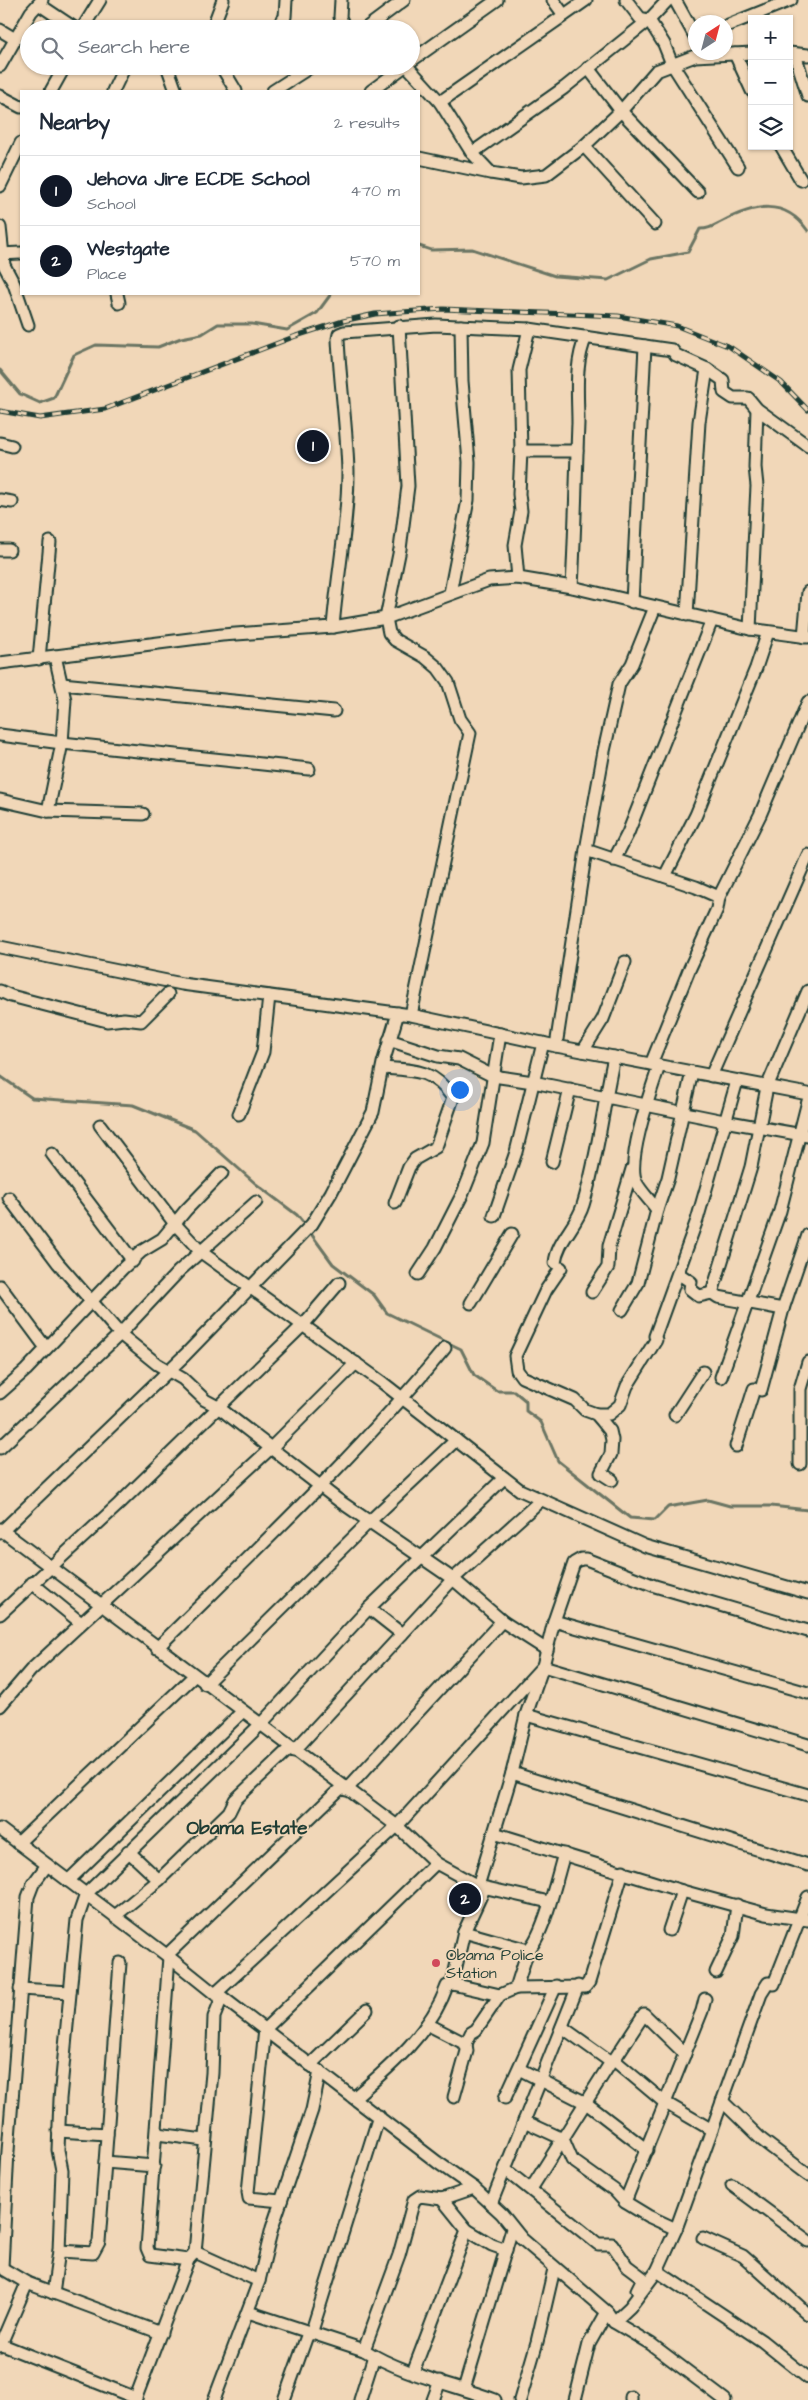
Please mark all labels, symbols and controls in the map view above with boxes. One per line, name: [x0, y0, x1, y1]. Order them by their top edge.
north arrow: [688, 15, 733, 60]
map controls: [748, 15, 793, 150]
button: +: [748, 15, 793, 60]
search box: [20, 20, 420, 75]
icon: search: [38, 34, 66, 62]
text: Search here: [78, 34, 190, 61]
button: −: [748, 60, 793, 105]
button: layers: [748, 105, 793, 150]
text: Nearby: [40, 108, 110, 137]
text: 2 results: [334, 112, 400, 134]
text: Jehova Jire ECDE School: [87, 166, 310, 193]
text: 1: [55, 180, 57, 202]
text: 470 m: [350, 180, 400, 202]
text: School: [87, 193, 136, 215]
text: Westgate: [87, 236, 170, 263]
text: 2: [51, 250, 61, 272]
text: 570 m: [350, 250, 400, 272]
text: Place: [87, 263, 127, 285]
pin: 1: [297, 427, 329, 465]
your location: [447, 1077, 473, 1103]
district label: Obama Estate: [186, 1815, 308, 1842]
pin: 2: [449, 1880, 481, 1918]
place label: Obama Police Station: [446, 1944, 544, 1984]
marker: Obama Police Station: [430, 1957, 442, 1969]

